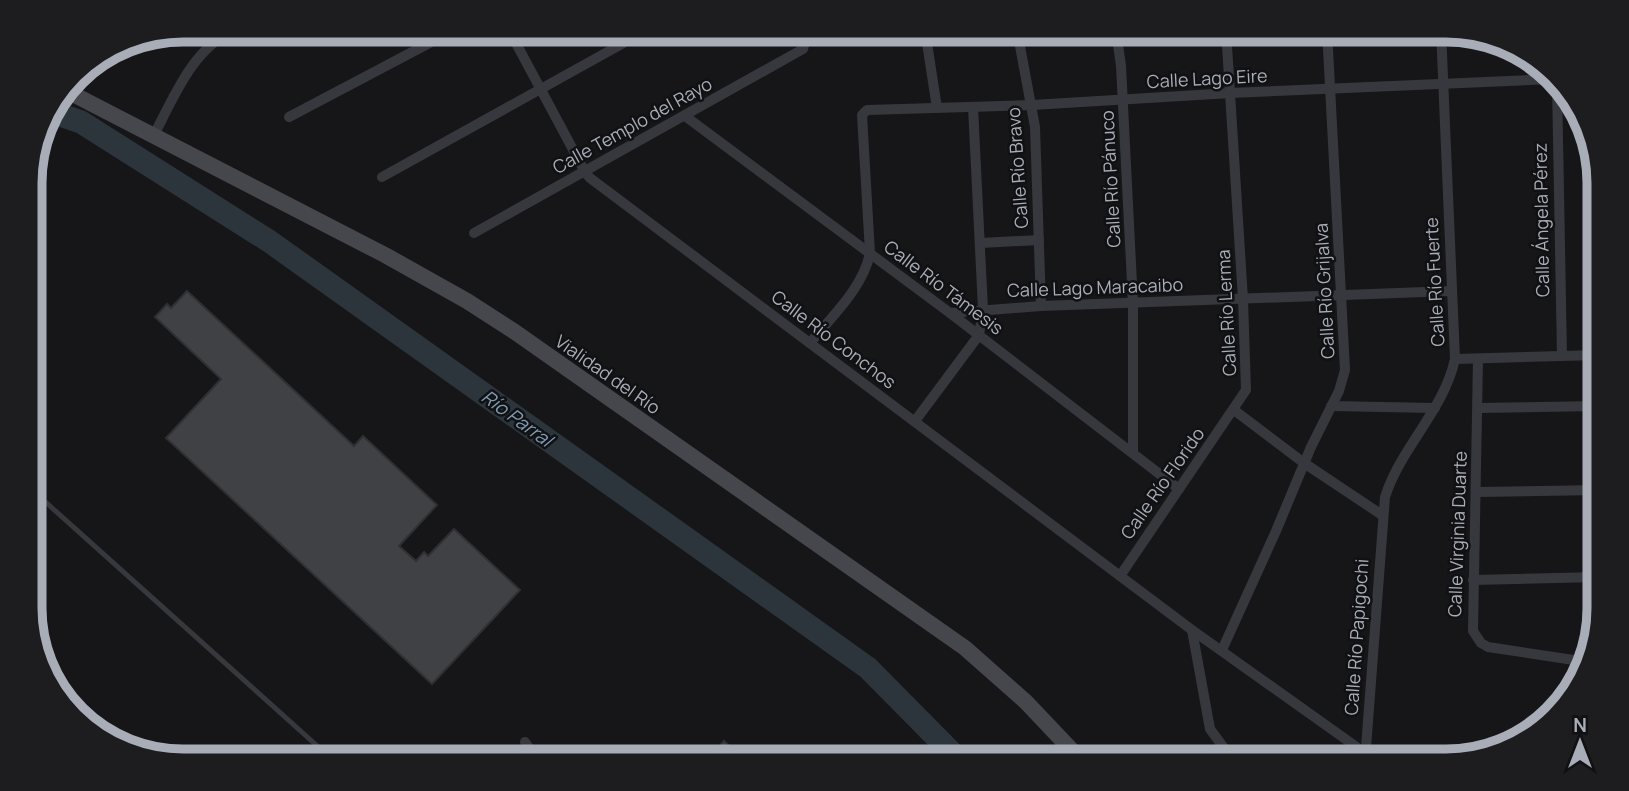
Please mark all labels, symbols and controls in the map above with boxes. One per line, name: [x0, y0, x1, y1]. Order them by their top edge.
street label: Calle Lago Eire: [1146, 63, 1268, 93]
street label: Calle Templo del Rayo: [548, 71, 716, 179]
street label: Calle Río Bravo: [1001, 107, 1033, 229]
street label: Calle Río Pánuco: [1094, 110, 1126, 248]
street label: Calle Ángela Pérez: [1528, 143, 1554, 297]
street label: Calle Río Fuerte: [1419, 217, 1449, 347]
street label: Calle Río Grijalva: [1308, 223, 1340, 359]
street label: Calle Río Támesis: [879, 234, 1009, 340]
street label: Calle Río Lerma: [1211, 249, 1241, 377]
street label: Calle Lago Maracaibo: [1007, 272, 1183, 302]
street label: Calle Río Conchos: [767, 284, 901, 394]
street label: Vialidad del Río: [551, 329, 665, 419]
water label: Río Parral: [476, 384, 560, 454]
street label: Calle Río Florido: [1115, 422, 1209, 544]
street label: Calle Virginia Duarte: [1442, 451, 1472, 617]
street label: Calle Río Papigochi: [1339, 558, 1373, 716]
north arrow: [1545, 707, 1615, 777]
text: N: [1573, 712, 1587, 738]

